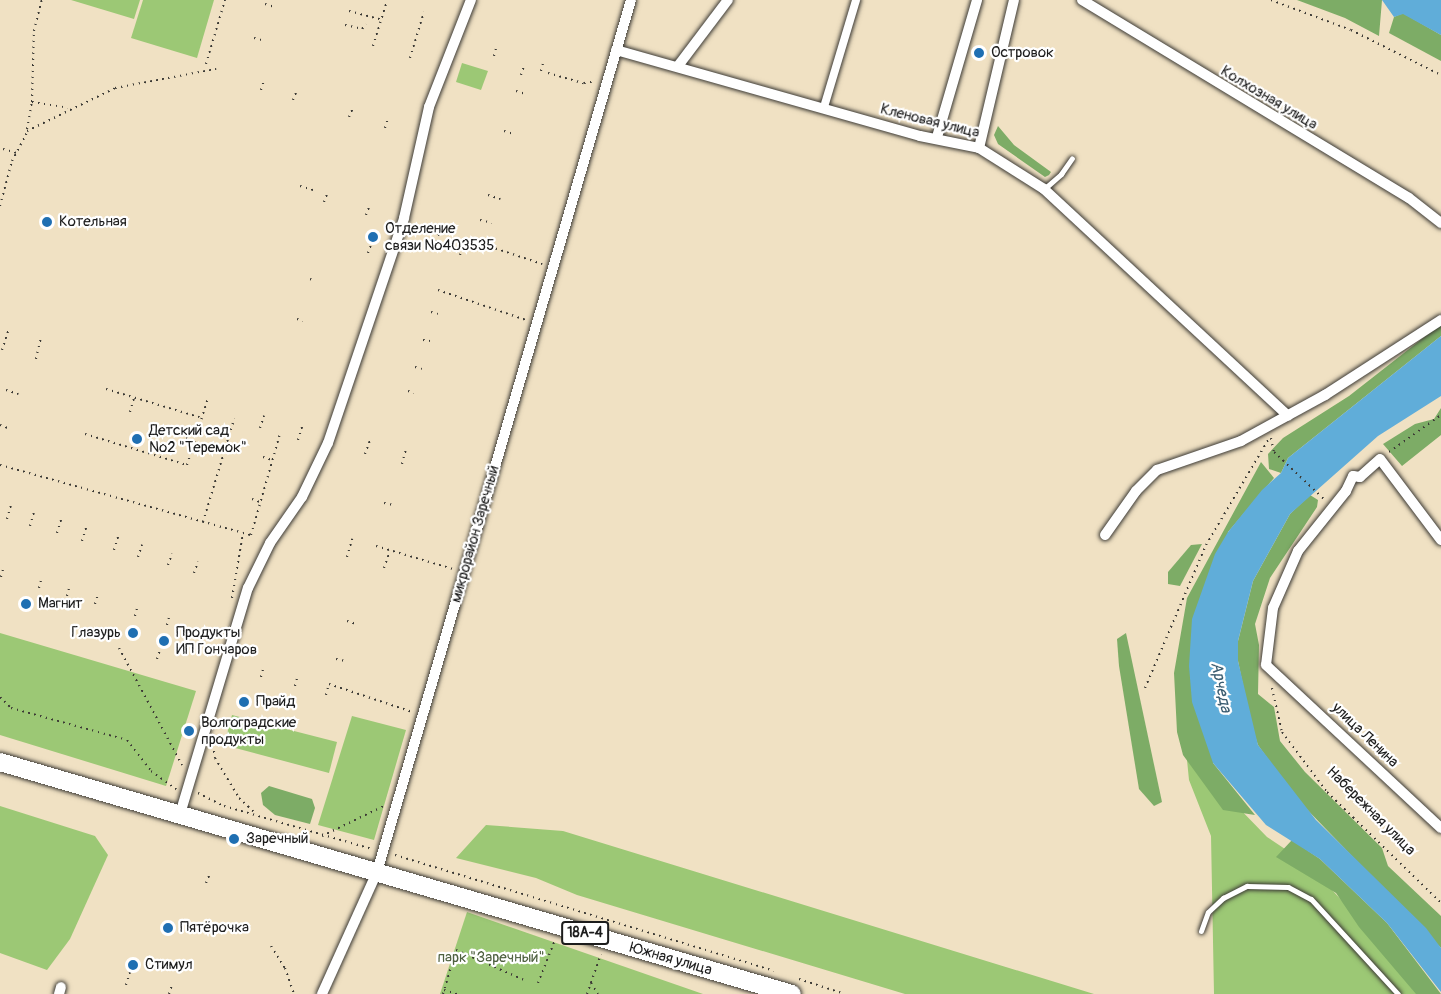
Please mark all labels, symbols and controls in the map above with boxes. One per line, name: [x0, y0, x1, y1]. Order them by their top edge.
place label: Островок: [991, 44, 1054, 62]
marker: Островок: [972, 46, 986, 60]
street label: Колхозная улица: [1217, 62, 1321, 134]
street label: Кленовая улица: [879, 100, 981, 142]
place label: Котельная: [59, 213, 127, 231]
marker: Котельная: [40, 215, 54, 229]
place label: Отделение связи №403535: [385, 219, 494, 254]
marker: Отделение связи №403535: [366, 230, 380, 244]
place label: Детский сад №2 "Теремок": [149, 421, 247, 456]
marker: Детский сад №2 "Теремок": [130, 432, 144, 446]
street label: микрорайон Заречный: [447, 463, 503, 605]
place label: Магнит: [38, 595, 83, 613]
marker: Магнит: [19, 597, 33, 611]
place label: Продукты ИП Гончаров: [176, 623, 257, 658]
place label: Глазурь: [71, 624, 121, 642]
marker: Глазурь: [126, 626, 140, 640]
marker: Продукты ИП Гончаров: [157, 634, 171, 648]
water label: Арчеда: [1206, 660, 1236, 714]
place label: Прайд: [256, 693, 295, 711]
marker: Прайд: [237, 695, 251, 709]
street label: улица Ленина: [1328, 699, 1402, 771]
place label: Волгоградские продукты: [201, 713, 296, 748]
marker: Волгоградские продукты: [182, 724, 196, 738]
street label: Набережная улица: [1323, 763, 1419, 859]
place label: Заречный: [246, 830, 308, 848]
marker: Заречный: [227, 832, 241, 846]
place label: Пятёрочка: [180, 919, 249, 937]
marker: Пятёрочка: [161, 921, 175, 935]
road number: 18А-4: [561, 922, 609, 944]
street label: Южная улица: [628, 939, 714, 979]
park label: парк "Заречный": [437, 949, 545, 967]
place label: Стимул: [145, 956, 193, 974]
marker: Стимул: [126, 958, 140, 972]

